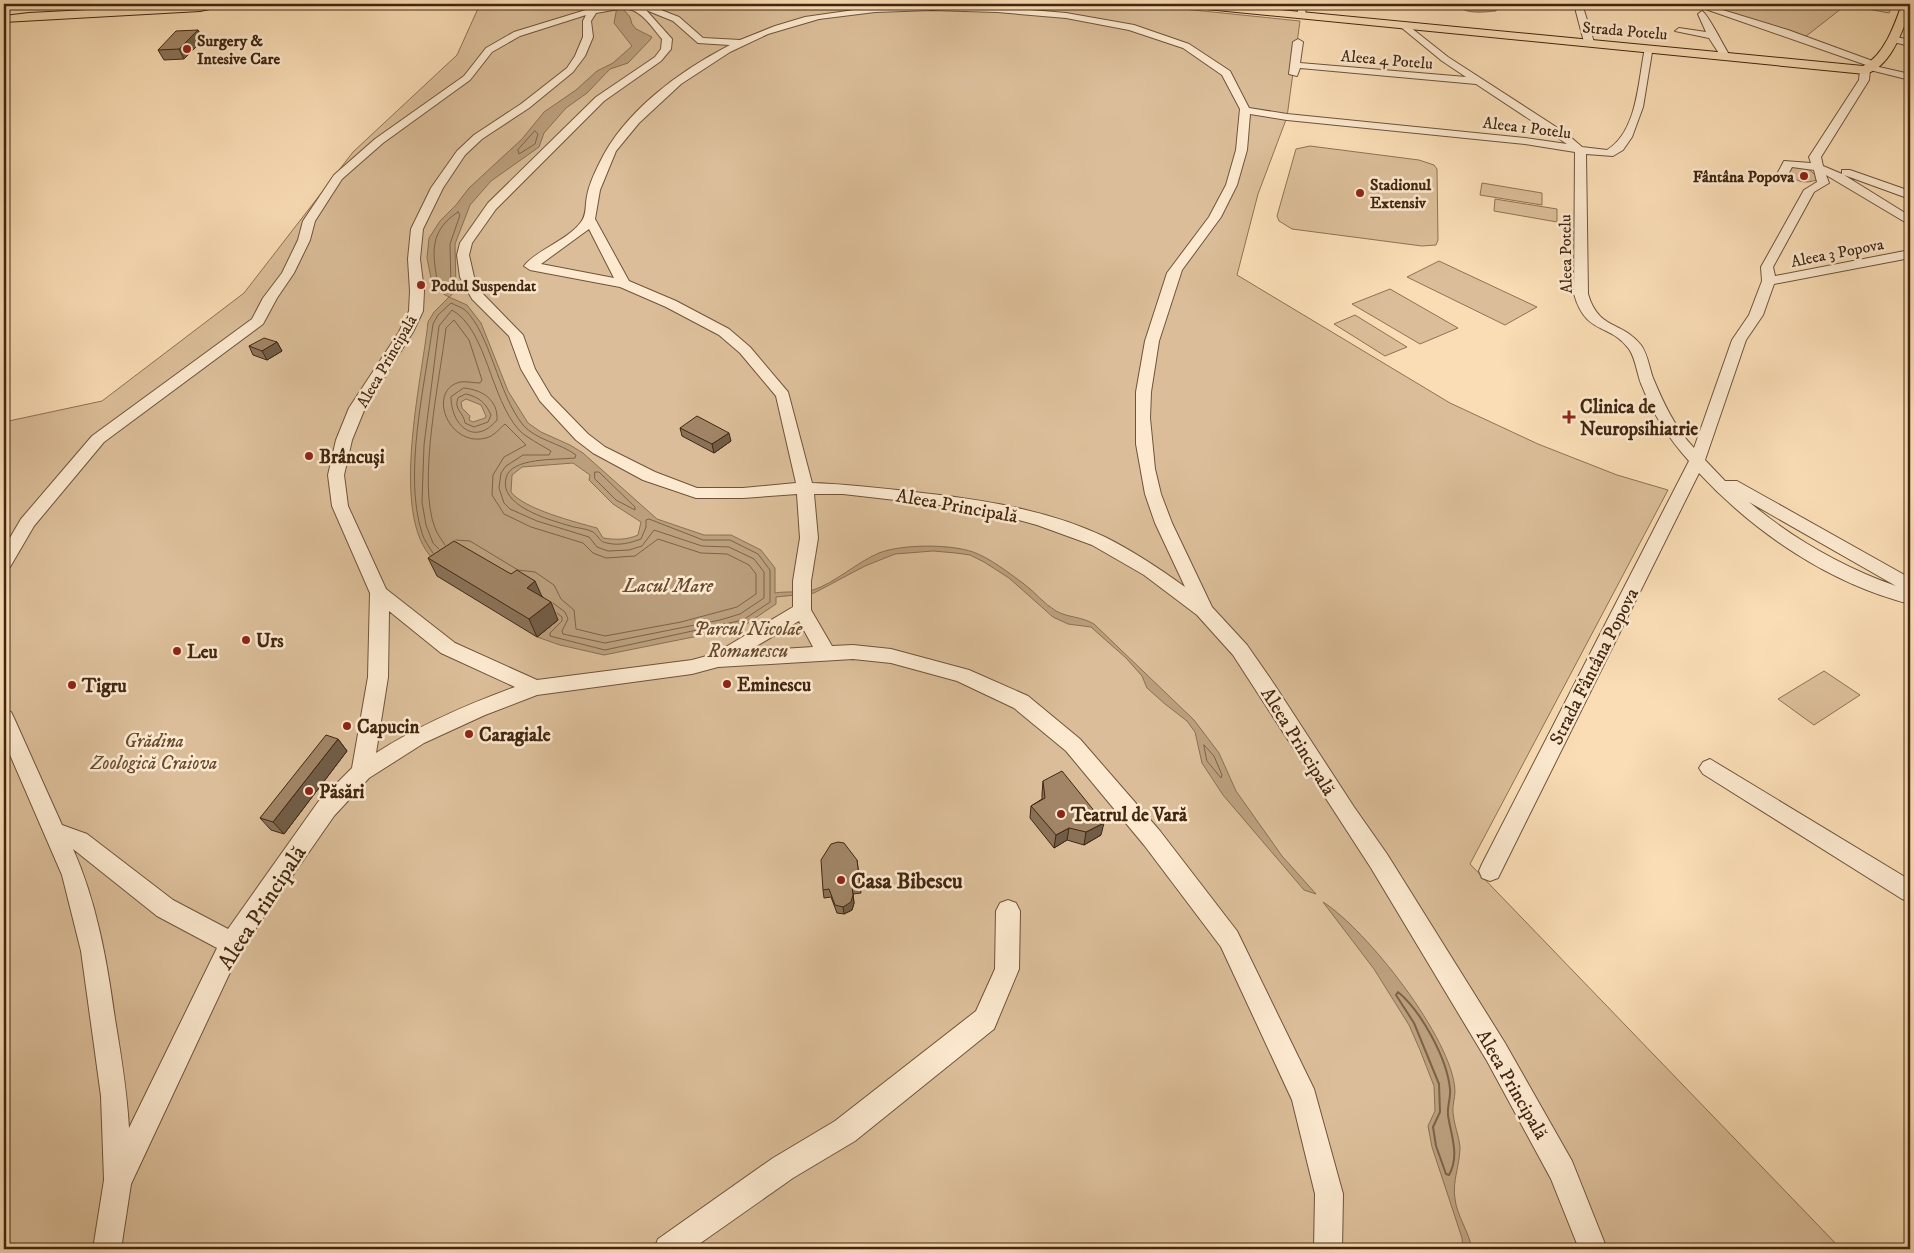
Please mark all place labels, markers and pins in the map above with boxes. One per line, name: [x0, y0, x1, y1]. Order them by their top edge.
place label: Surgery & Intesive Care: [197, 31, 281, 69]
marker: Surgery & Intesive Care: [181, 43, 193, 55]
place label: Fântâna Popova: [1693, 167, 1795, 187]
marker: Fântâna Popova: [1798, 170, 1810, 182]
place label: Stadionul Extensiv: [1370, 175, 1432, 213]
marker: Stadionul Extensiv: [1354, 187, 1366, 199]
place label: Podul Suspendat: [431, 276, 537, 296]
marker: Podul Suspendat: [415, 279, 427, 291]
place label: Clinica de Neuropsihiatrie: [1580, 396, 1698, 441]
marker: Clinica de Neuropsihiatrie: [1562, 410, 1576, 424]
place label: Brâncuși: [319, 446, 385, 469]
marker: Brâncuși: [303, 450, 315, 462]
place label: Urs: [256, 630, 284, 653]
marker: Urs: [240, 634, 252, 646]
place label: Leu: [187, 641, 218, 664]
marker: Leu: [171, 645, 183, 657]
place label: Eminescu: [737, 674, 811, 697]
place label: Tigru: [81, 675, 127, 698]
marker: Eminescu: [721, 678, 733, 690]
marker: Tigru: [66, 679, 78, 691]
place label: Capucin: [357, 716, 421, 739]
marker: Capucin: [341, 720, 353, 732]
place label: Caragiale: [479, 724, 551, 747]
marker: Caragiale: [463, 728, 475, 740]
place label: Păsări: [319, 781, 365, 804]
marker: Păsări: [303, 785, 315, 797]
place label: Teatrul de Vară: [1070, 804, 1188, 827]
marker: Teatrul de Vară: [1055, 808, 1067, 820]
place label: Casa Bibescu: [851, 868, 963, 895]
marker: Casa Bibescu: [835, 874, 847, 886]

